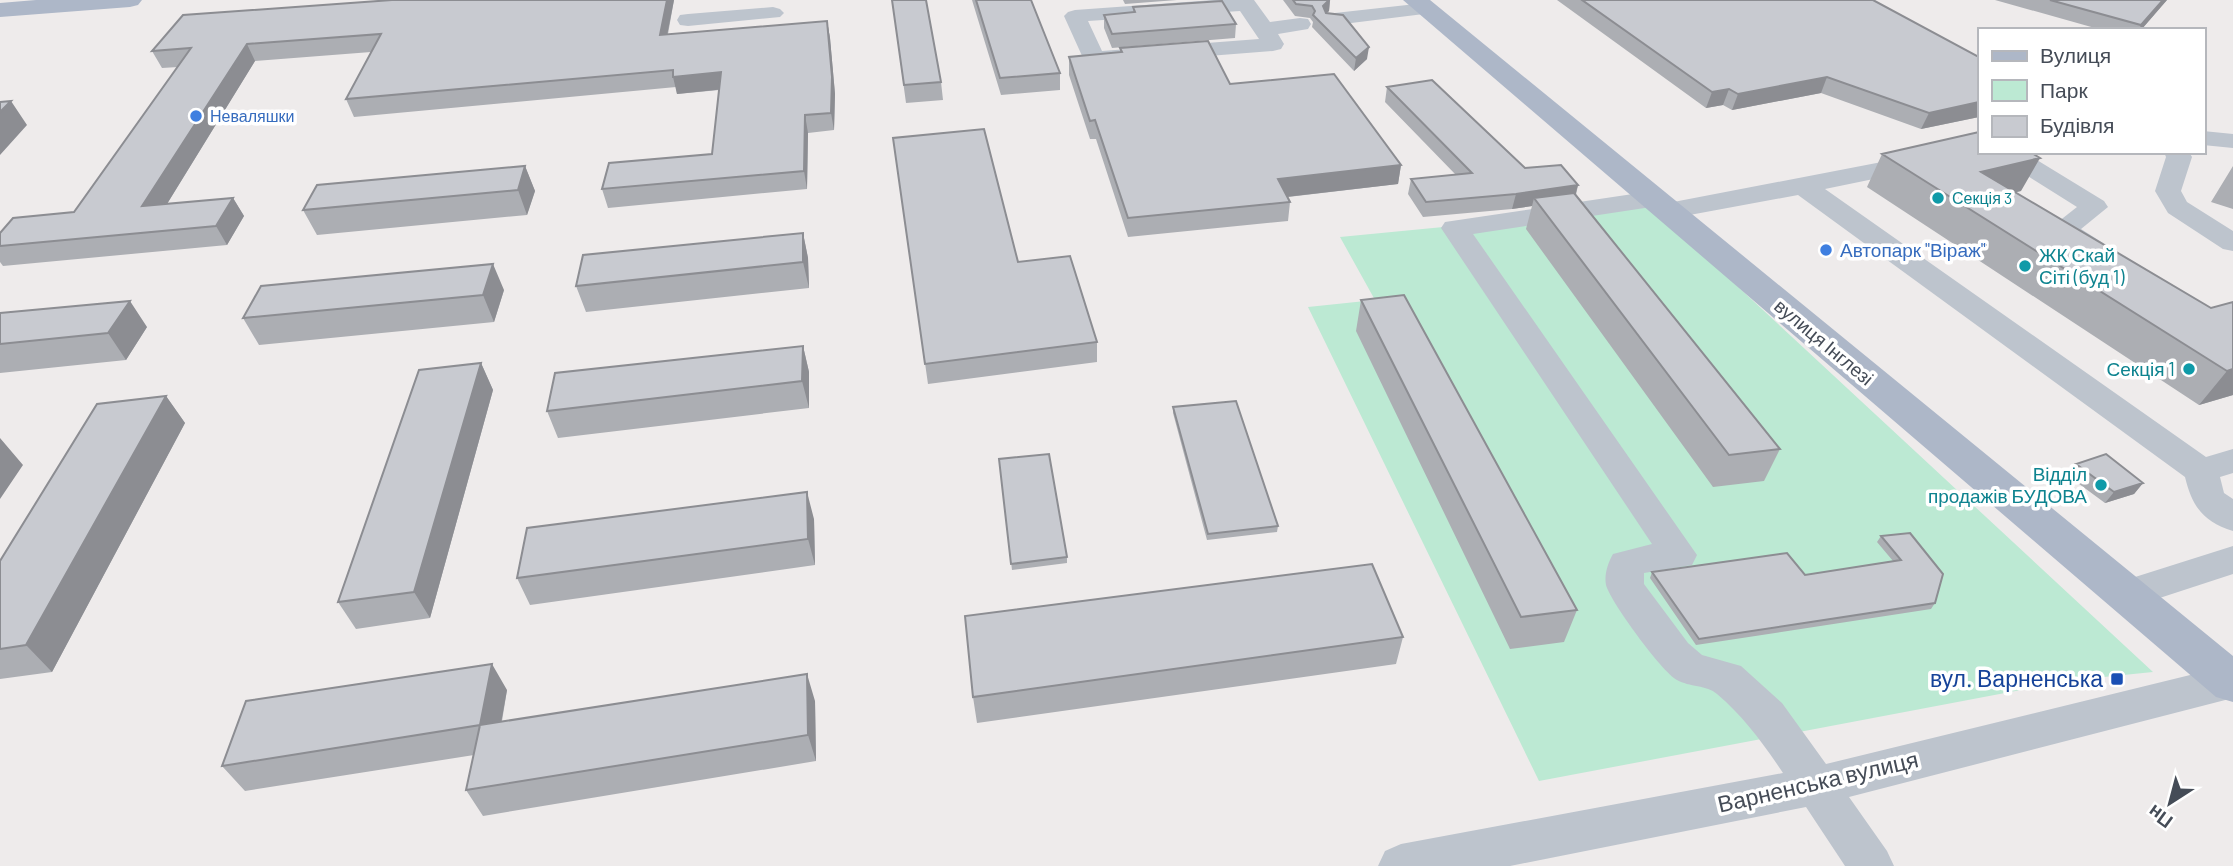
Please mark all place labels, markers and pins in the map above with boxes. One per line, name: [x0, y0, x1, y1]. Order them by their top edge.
place label: Неваляшки: [210, 106, 294, 125]
marker: Неваляшки: [188, 108, 204, 124]
place label: Секція 3: [1952, 188, 2012, 207]
marker: Секція 3: [1930, 190, 1946, 206]
place label: Автопарк "Віраж": [1840, 238, 1986, 261]
marker: Автопарк "Віраж": [1818, 242, 1834, 258]
place label: ЖК Скай Сіті (буд 1): [2039, 243, 2125, 288]
marker: ЖК Скай Сіті (буд 1): [2017, 258, 2033, 274]
place label: Секція 1: [2107, 357, 2175, 380]
marker: Секція 1: [2181, 361, 2197, 377]
place label: Відділ продажів БУДОВА: [1928, 462, 2087, 507]
marker: Відділ продажів БУДОВА: [2093, 477, 2109, 493]
place label: вул. Варненська: [1930, 664, 2103, 692]
marker: вул. Варненська: [2109, 671, 2125, 687]

